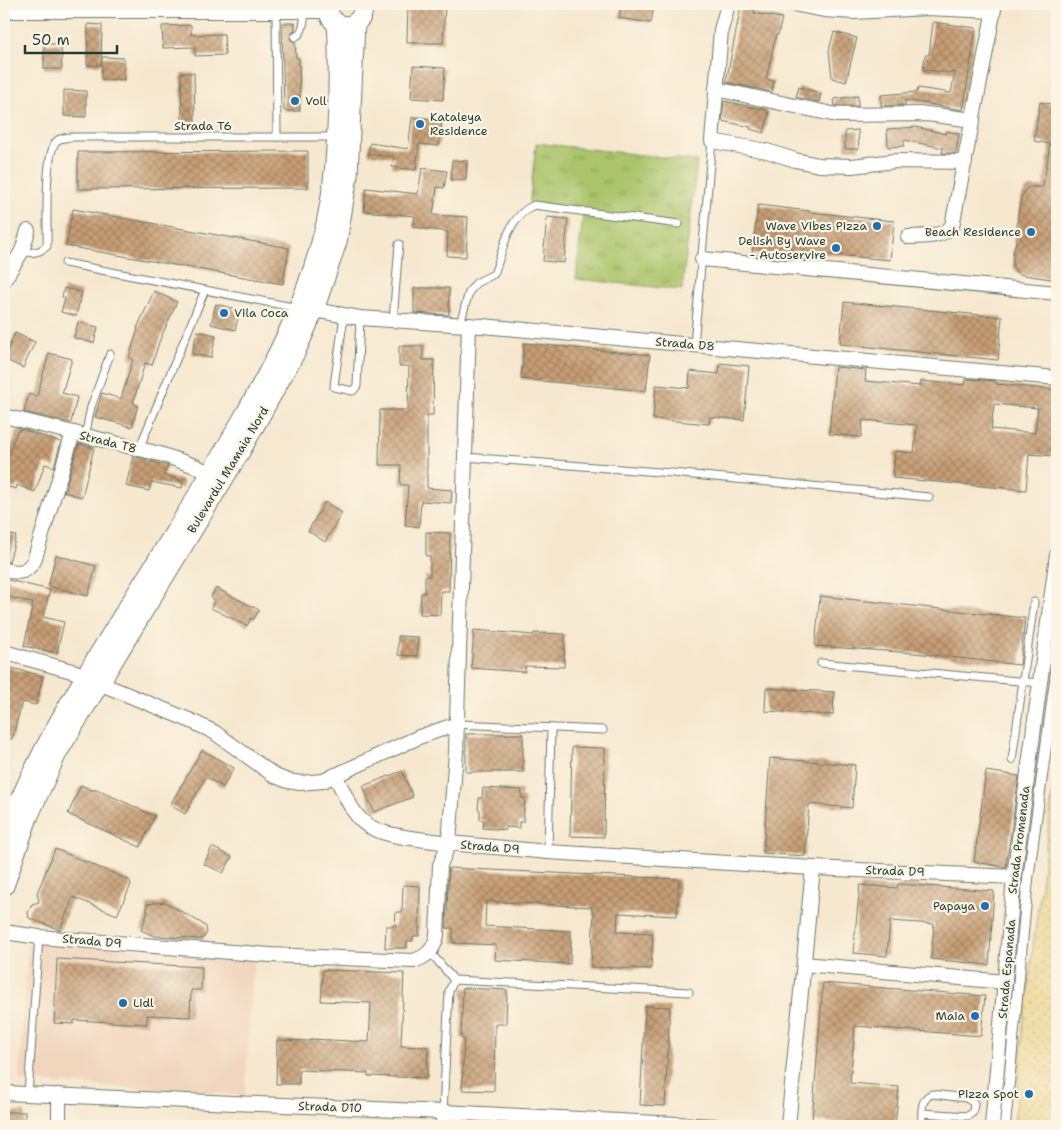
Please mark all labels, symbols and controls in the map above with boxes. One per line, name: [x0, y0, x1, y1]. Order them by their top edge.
scale bar: [25, 22, 118, 54]
text: 50 m: [32, 30, 70, 50]
place label: Voll: [305, 93, 327, 109]
marker: Voll: [289, 95, 301, 107]
place label: Kataleya Residence: [430, 109, 488, 139]
street label: Strada T6: [174, 118, 232, 134]
marker: Kataleya Residence: [414, 118, 426, 130]
place label: Wave Vibes Pizza: [766, 218, 868, 234]
marker: Wave Vibes Pizza: [871, 220, 883, 232]
place label: Beach Residence: [925, 224, 1021, 240]
marker: Beach Residence: [1025, 226, 1037, 238]
place label: Delish By Wave - Autoservire: [738, 233, 826, 263]
marker: Delish By Wave - Autoservire: [830, 242, 842, 254]
place label: Vila Coca: [234, 305, 289, 321]
marker: Vila Coca: [218, 307, 230, 319]
street label: Strada D8: [655, 333, 715, 355]
street label: Bulevardul Mamaia Nord: [184, 403, 272, 536]
street label: Strada T8: [78, 427, 138, 457]
street label: Strada Promenada: [1004, 784, 1034, 895]
street label: Strada D9: [460, 836, 520, 858]
street label: Strada D9: [865, 862, 925, 880]
place label: Papaya: [933, 898, 976, 914]
marker: Papaya: [979, 900, 991, 912]
street label: Strada Espanada: [995, 918, 1019, 1020]
street label: Strada D9: [62, 930, 122, 952]
place label: Lidl: [133, 995, 154, 1011]
marker: Lidl: [117, 997, 129, 1009]
place label: Maia: [935, 1008, 966, 1024]
marker: Maia: [969, 1010, 981, 1022]
place label: Pizza Spot: [958, 1086, 1019, 1102]
marker: Pizza Spot: [1023, 1088, 1035, 1100]
street label: Strada D10: [298, 1098, 362, 1116]

